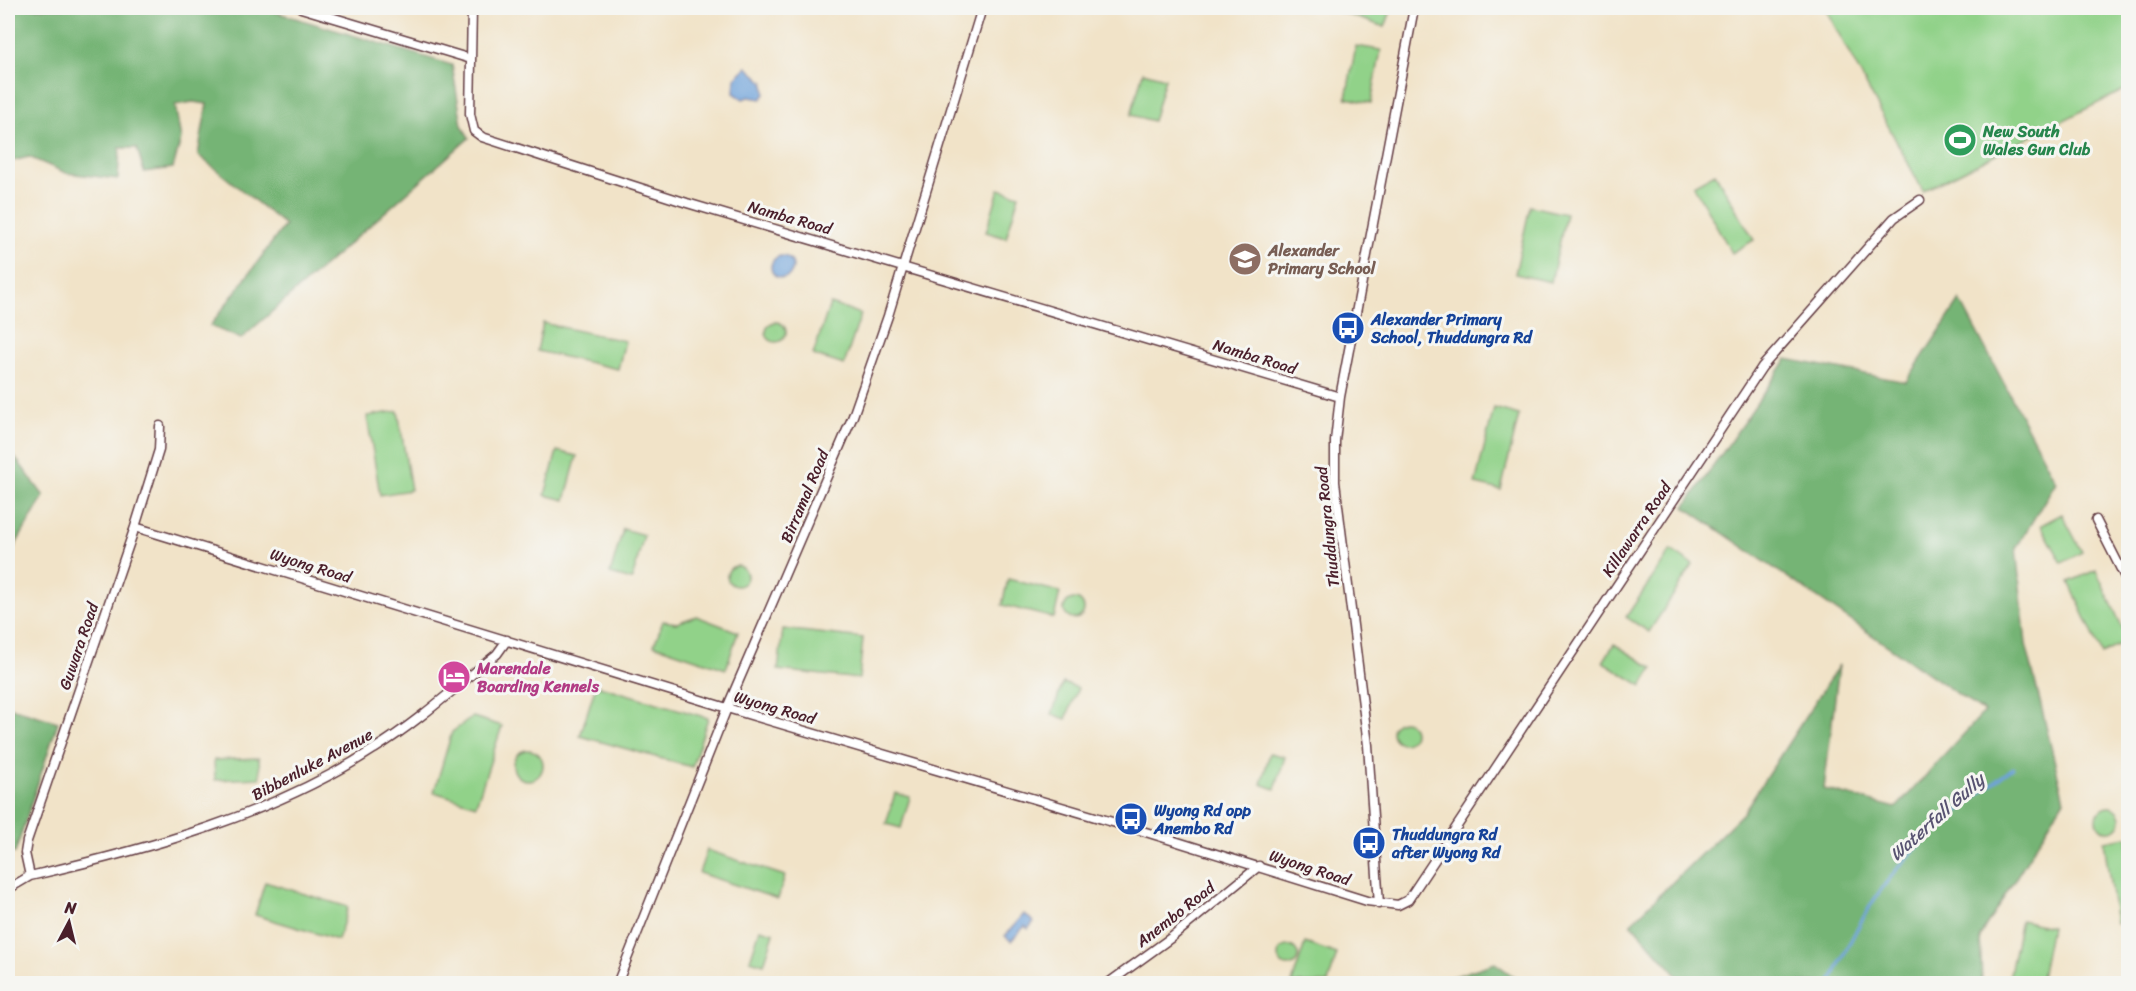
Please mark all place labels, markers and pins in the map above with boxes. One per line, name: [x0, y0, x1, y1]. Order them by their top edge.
place label: New South Wales Gun Club: [1982, 117, 2091, 164]
sports icon: New South Wales Gun Club: [1942, 122, 1978, 158]
place label: Alexander Primary School: [1267, 236, 1377, 283]
school or university icon: Alexander Primary School: [1227, 241, 1263, 277]
place label: Alexander Primary School, Thuddungra Rd: [1370, 305, 1533, 352]
bus stop icon: Alexander Primary School, Thuddungra Rd: [1330, 310, 1366, 346]
place label: Marendale Boarding Kennels: [476, 654, 600, 701]
hotel icon: Marendale Boarding Kennels: [436, 659, 472, 695]
place label: Wyong Rd opp Anembo Rd: [1153, 796, 1252, 843]
bus stop icon: Wyong Rd opp Anembo Rd: [1113, 801, 1149, 837]
place label: Thuddungra Rd after Wyong Rd: [1391, 820, 1502, 867]
bus stop icon: Thuddungra Rd after Wyong Rd: [1351, 825, 1387, 861]

